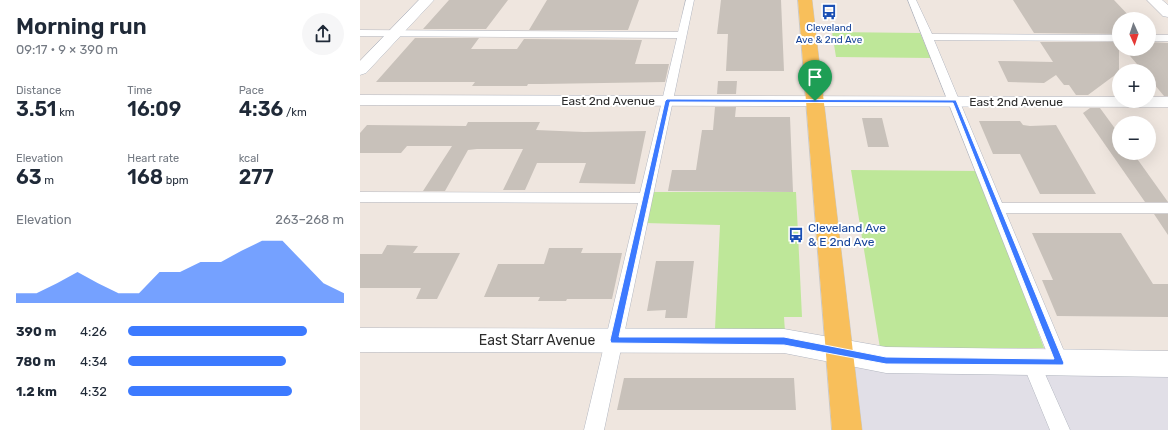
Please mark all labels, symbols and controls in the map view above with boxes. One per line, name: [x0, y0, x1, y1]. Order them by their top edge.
bus stop icon: Cleveland Ave & 2nd Ave: [820, 3, 838, 21]
north arrow: [1112, 12, 1156, 56]
map controls: [1112, 12, 1156, 160]
text: Morning run: [16, 13, 147, 40]
button: share: [302, 13, 344, 55]
place label: Cleveland Ave & 2nd Ave: [796, 22, 863, 46]
text: 09:17 · 9 × 390 m: [16, 42, 118, 57]
pin: [798, 60, 832, 101]
button: +: [1112, 64, 1156, 108]
icon: arrive: [804, 66, 826, 88]
text: Distance: [16, 84, 61, 97]
text: Time: [127, 84, 152, 97]
text: Pace: [239, 84, 264, 97]
street label: East 2nd Avenue: [561, 94, 655, 108]
street label: East 2nd Avenue: [969, 95, 1063, 109]
text: 3.51: [16, 97, 56, 121]
text: 16:09: [127, 97, 181, 121]
text: 4:36: [239, 97, 283, 121]
text: km: [56, 106, 75, 119]
text: /km: [283, 106, 307, 119]
button: −: [1112, 116, 1156, 160]
text: Elevation: [16, 152, 63, 165]
text: Heart rate: [127, 152, 179, 165]
text: kcal: [239, 152, 259, 165]
text: 63: [16, 165, 42, 189]
text: 168: [127, 165, 163, 189]
text: 277: [239, 165, 274, 189]
text: m: [42, 174, 54, 187]
text: bpm: [163, 174, 189, 187]
text: Elevation: [16, 212, 72, 227]
text: 263–268 m: [275, 212, 344, 227]
place label: Cleveland Ave & E 2nd Ave: [808, 221, 886, 249]
bus stop icon: Cleveland Ave & E 2nd Ave: [787, 226, 805, 244]
text: 390 m: [16, 324, 56, 339]
text: 4:26: [80, 324, 107, 339]
street label: East Starr Avenue: [479, 332, 595, 349]
text: 780 m: [16, 354, 56, 369]
text: 4:34: [80, 354, 107, 369]
text: 1.2 km: [16, 384, 57, 399]
text: 4:32: [80, 384, 107, 399]

